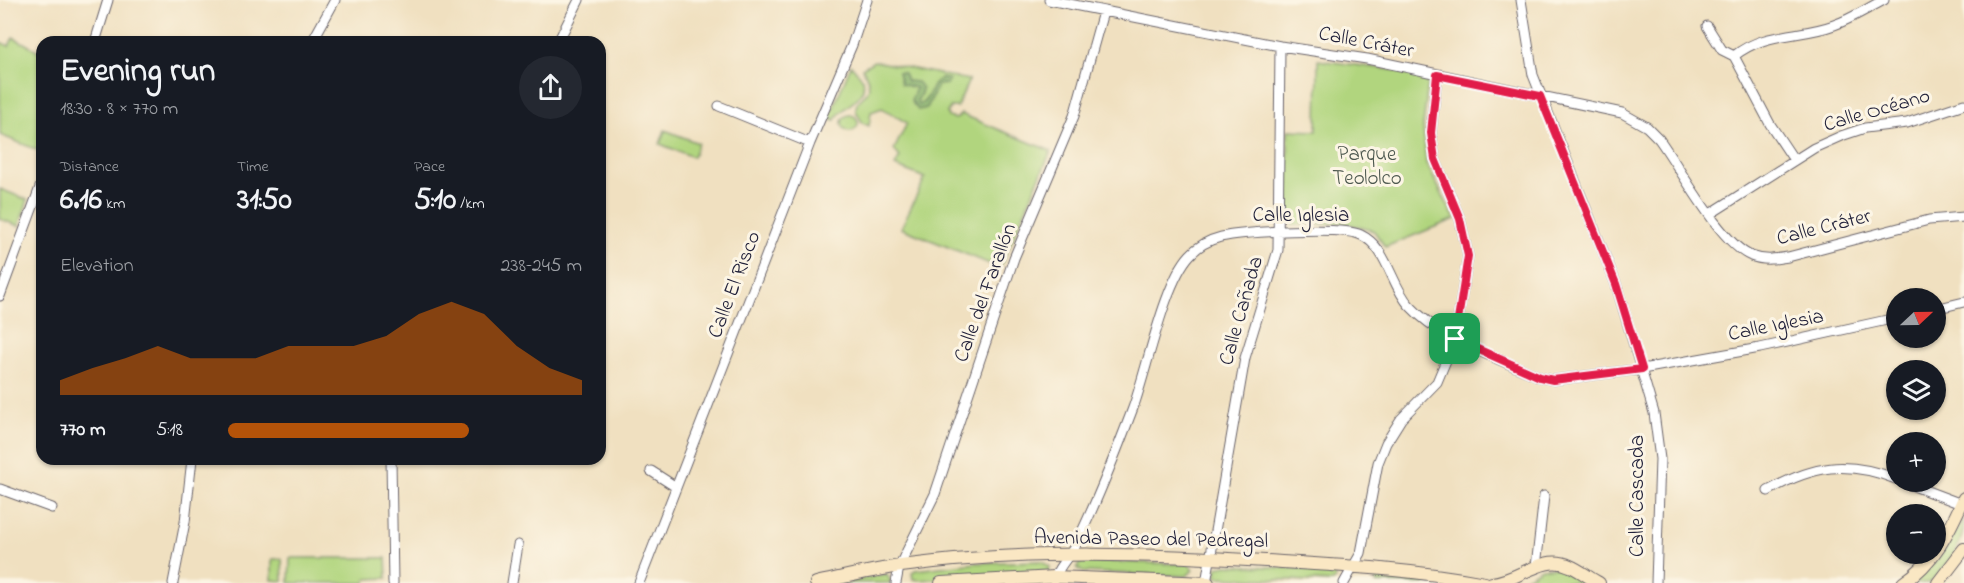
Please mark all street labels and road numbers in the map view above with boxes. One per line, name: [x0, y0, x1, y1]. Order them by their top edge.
street label: Calle Cráter: [1316, 19, 1417, 67]
street label: Calle Océano: [1820, 81, 1934, 141]
street label: Calle Iglesia: [1253, 201, 1349, 233]
street label: Calle Cráter: [1774, 202, 1875, 254]
street label: Calle del Farallón: [947, 219, 1025, 367]
street label: Calle El Risco: [701, 227, 769, 343]
street label: Calle Cañada: [1212, 253, 1272, 369]
street label: Calle Iglesia: [1726, 302, 1827, 352]
street label: Calle Cascada: [1623, 435, 1653, 557]
street label: Avenida Paseo del Pedregal: [1033, 523, 1268, 559]

